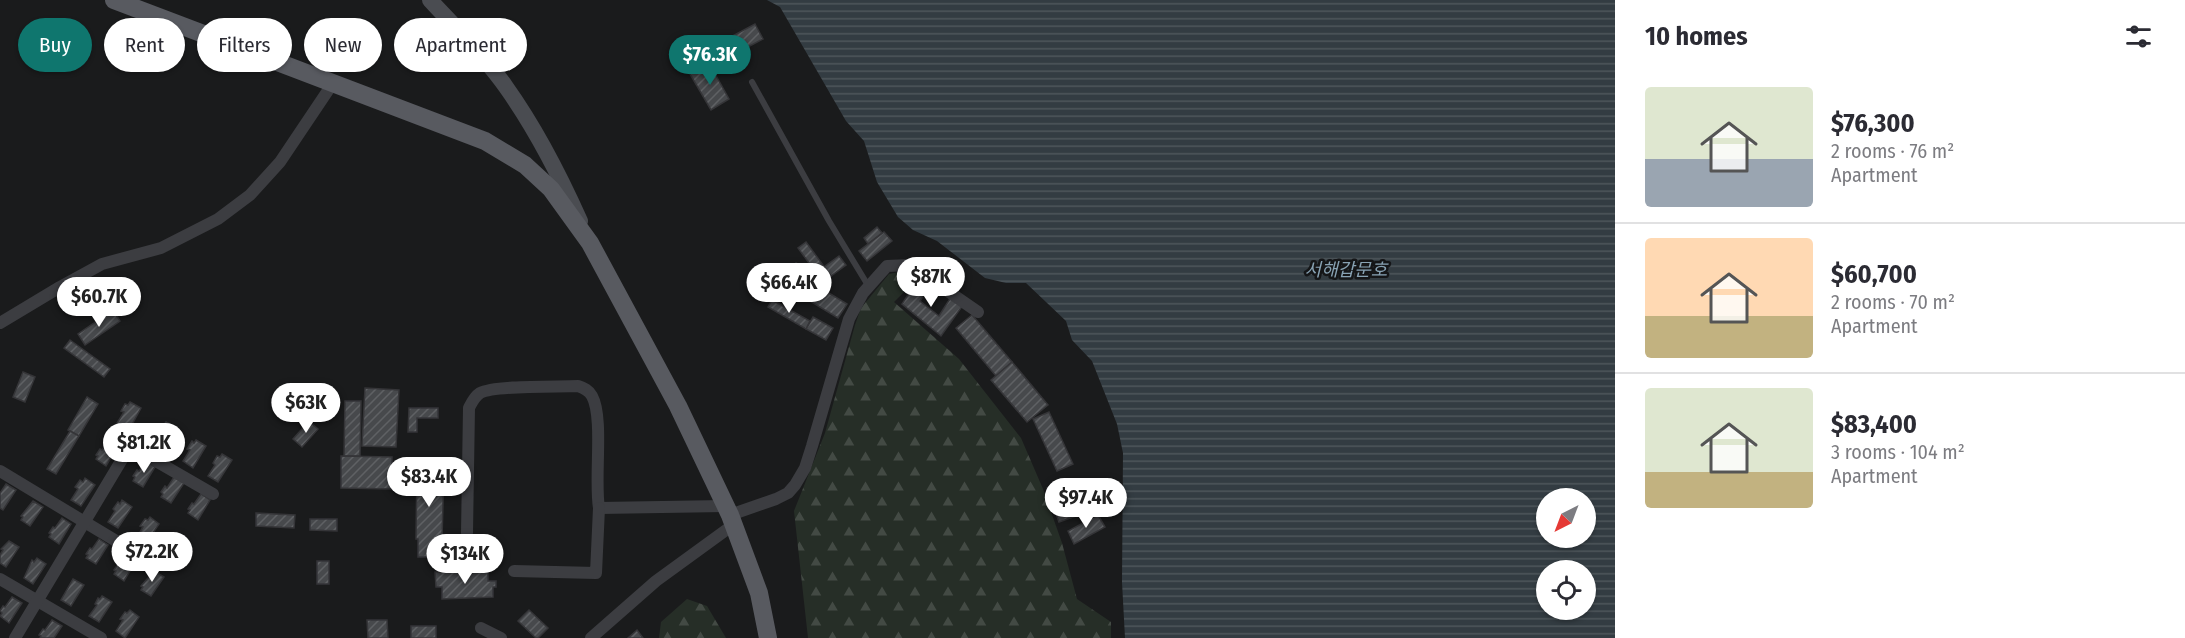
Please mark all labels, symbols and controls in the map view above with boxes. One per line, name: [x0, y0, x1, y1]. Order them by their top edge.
chip: Buy: [18, 18, 92, 72]
chip: Rent: [104, 18, 185, 72]
chip: Filters: [197, 18, 292, 72]
chip: New: [304, 18, 382, 72]
chip: Apartment: [394, 18, 527, 72]
icon: filters: [2122, 20, 2155, 53]
text: 10 homes: [1645, 21, 1748, 52]
pin: $76.3K: [661, 35, 759, 86]
text: $76.3K: [683, 42, 737, 66]
text: $76,300: [1831, 108, 1915, 139]
icon: home: [1693, 111, 1765, 183]
text: 2 rooms · 76 m²: [1831, 139, 1954, 163]
text: Apartment: [1831, 163, 1918, 187]
pin: $87K: [895, 257, 967, 308]
water label: 서해갑문호: [1305, 259, 1389, 281]
text: $60,700: [1831, 259, 1917, 290]
icon: home: [1693, 262, 1765, 334]
pin: $66.4K: [740, 263, 838, 314]
text: $87K: [911, 264, 951, 288]
text: $66.4K: [761, 270, 817, 294]
pin: $60.7K: [50, 277, 148, 328]
text: $60.7K: [71, 284, 127, 308]
text: 2 rooms · 70 m²: [1831, 290, 1955, 314]
text: Apartment: [1831, 314, 1918, 338]
pin: $63K: [270, 383, 342, 434]
text: $63K: [285, 390, 327, 414]
text: $83,400: [1831, 409, 1917, 440]
icon: home: [1693, 412, 1765, 484]
pin: $81.2K: [95, 423, 193, 474]
text: $81.2K: [117, 430, 171, 454]
text: 3 rooms · 104 m²: [1831, 440, 1965, 464]
pin: $83.4K: [380, 457, 478, 508]
text: $83.4K: [401, 464, 457, 488]
text: Apartment: [1831, 464, 1918, 488]
pin: $97.4K: [1037, 478, 1135, 529]
text: $97.4K: [1059, 485, 1113, 509]
north arrow: [1536, 488, 1596, 548]
map controls: [1536, 488, 1596, 620]
pin: $72.2K: [103, 532, 201, 583]
pin: $134K: [423, 534, 507, 585]
text: $72.2K: [126, 539, 178, 563]
text: $134K: [440, 541, 490, 565]
button: locate: [1536, 560, 1596, 620]

